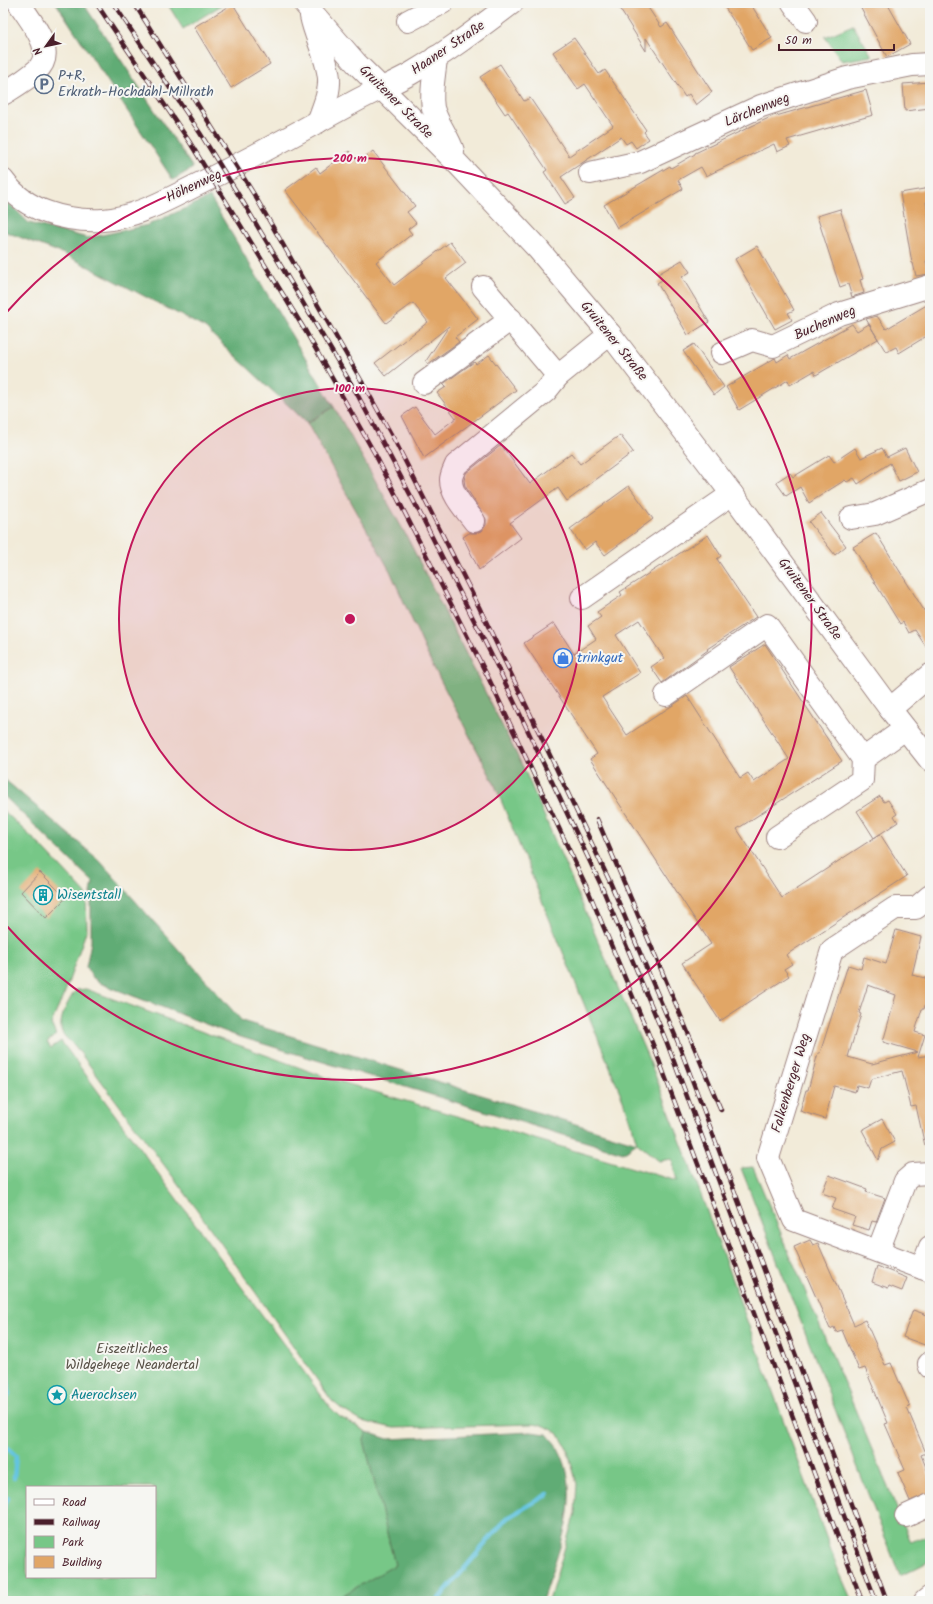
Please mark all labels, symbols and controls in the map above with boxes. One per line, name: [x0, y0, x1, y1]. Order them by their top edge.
street label: Haaner Straße: [407, 15, 490, 81]
north arrow: [26, 26, 66, 66]
scale bar: [779, 26, 894, 52]
text: 50 m: [785, 31, 812, 50]
text: N: [29, 43, 48, 59]
street label: Gruitener Straße: [354, 60, 439, 145]
place label: P+R, Erkrath-Hochdahl-Millrath: [58, 65, 214, 103]
parking icon: P+R, Erkrath-Hochdahl-Millrath: [33, 73, 55, 95]
street label: Lärchenweg: [721, 87, 793, 133]
text: 200 m: [333, 149, 367, 168]
street label: Höhenweg: [162, 163, 226, 209]
street label: Gruitener Straße: [575, 296, 654, 386]
street label: Buchenweg: [791, 300, 859, 346]
text: 100 m: [335, 379, 365, 398]
street label: Gruitener Straße: [772, 553, 848, 645]
centre of rings: [343, 612, 357, 626]
shop icon: trinkgut: [552, 647, 574, 669]
place label: trinkgut: [577, 647, 624, 669]
building icon: Wisentstall: [32, 884, 54, 906]
place label: Wisentstall: [57, 884, 122, 906]
street label: Falkenberger Weg: [765, 1031, 817, 1135]
park label: Eiszeitliches Wildgehege Neandertal: [65, 1338, 199, 1376]
place icon: Auerochsen: [46, 1384, 68, 1406]
place label: Auerochsen: [71, 1384, 137, 1406]
legend: [26, 1486, 156, 1578]
text: Road: [62, 1493, 87, 1512]
text: Railway: [62, 1513, 100, 1532]
text: Park: [62, 1533, 84, 1552]
text: Building: [62, 1553, 102, 1572]

